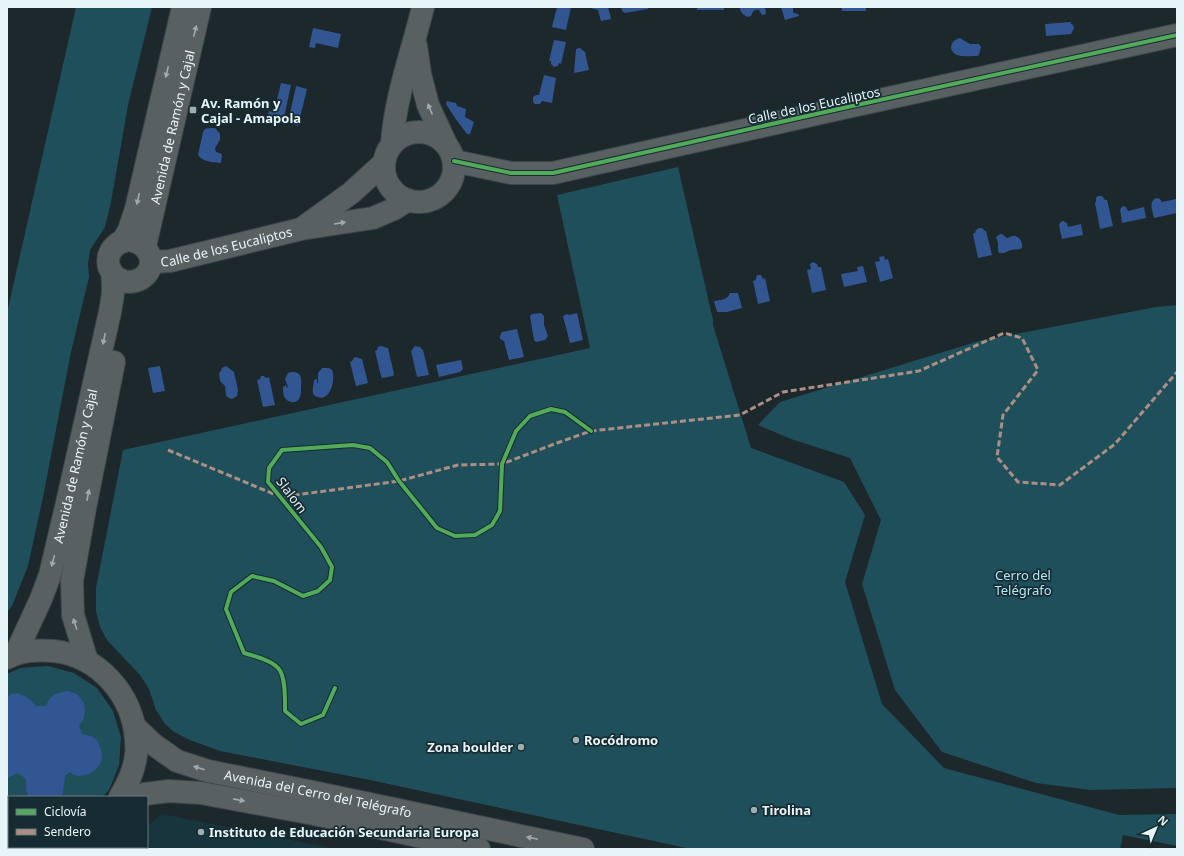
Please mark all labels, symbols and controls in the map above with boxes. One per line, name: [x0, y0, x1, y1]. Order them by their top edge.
one-way arrow: [192, 25, 198, 37]
street label: Avenida de Ramón y Cajal: [146, 48, 199, 206]
one-way arrow: [164, 66, 170, 78]
street label: Calle de los Eucaliptos: [746, 82, 882, 128]
place label: Av. Ramón y Cajal - Amapola: [201, 94, 301, 127]
one-way arrow: [427, 103, 433, 115]
marker: Av. Ramón y Cajal - Amapola: [188, 105, 198, 115]
one-way arrow: [135, 193, 141, 205]
one-way arrow: [334, 220, 346, 226]
street label: Calle de los Eucaliptos: [160, 222, 294, 270]
one-way arrow: [100, 333, 106, 345]
street label: Avenida de Ramón y Cajal: [49, 387, 101, 545]
street label: Slalom: [272, 473, 312, 517]
one-way arrow: [85, 489, 91, 502]
one-way arrow: [50, 555, 56, 567]
park label: Cerro del Telégrafo: [994, 566, 1052, 599]
one-way arrow: [72, 617, 78, 629]
place label: Rocódromo: [584, 731, 658, 749]
marker: Rocódromo: [571, 735, 581, 745]
place label: Zona boulder: [427, 738, 513, 756]
marker: Zona boulder: [516, 742, 526, 752]
one-way arrow: [193, 765, 205, 771]
street label: Avenida del Cerro del Telégrafo: [223, 765, 413, 822]
legend: [8, 796, 148, 848]
one-way arrow: [233, 798, 246, 804]
place label: Tirolina: [762, 801, 811, 819]
text: Ciclovía: [44, 803, 86, 820]
marker: Tirolina: [749, 805, 759, 815]
north arrow: [1136, 808, 1176, 848]
text: N: [1155, 812, 1172, 829]
text: Sendero: [44, 823, 91, 840]
place label: Instituto de Educación Secundaria Europa: [209, 823, 479, 841]
marker: Instituto de Educación Secundaria Europa: [196, 827, 206, 837]
one-way arrow: [525, 835, 538, 841]

